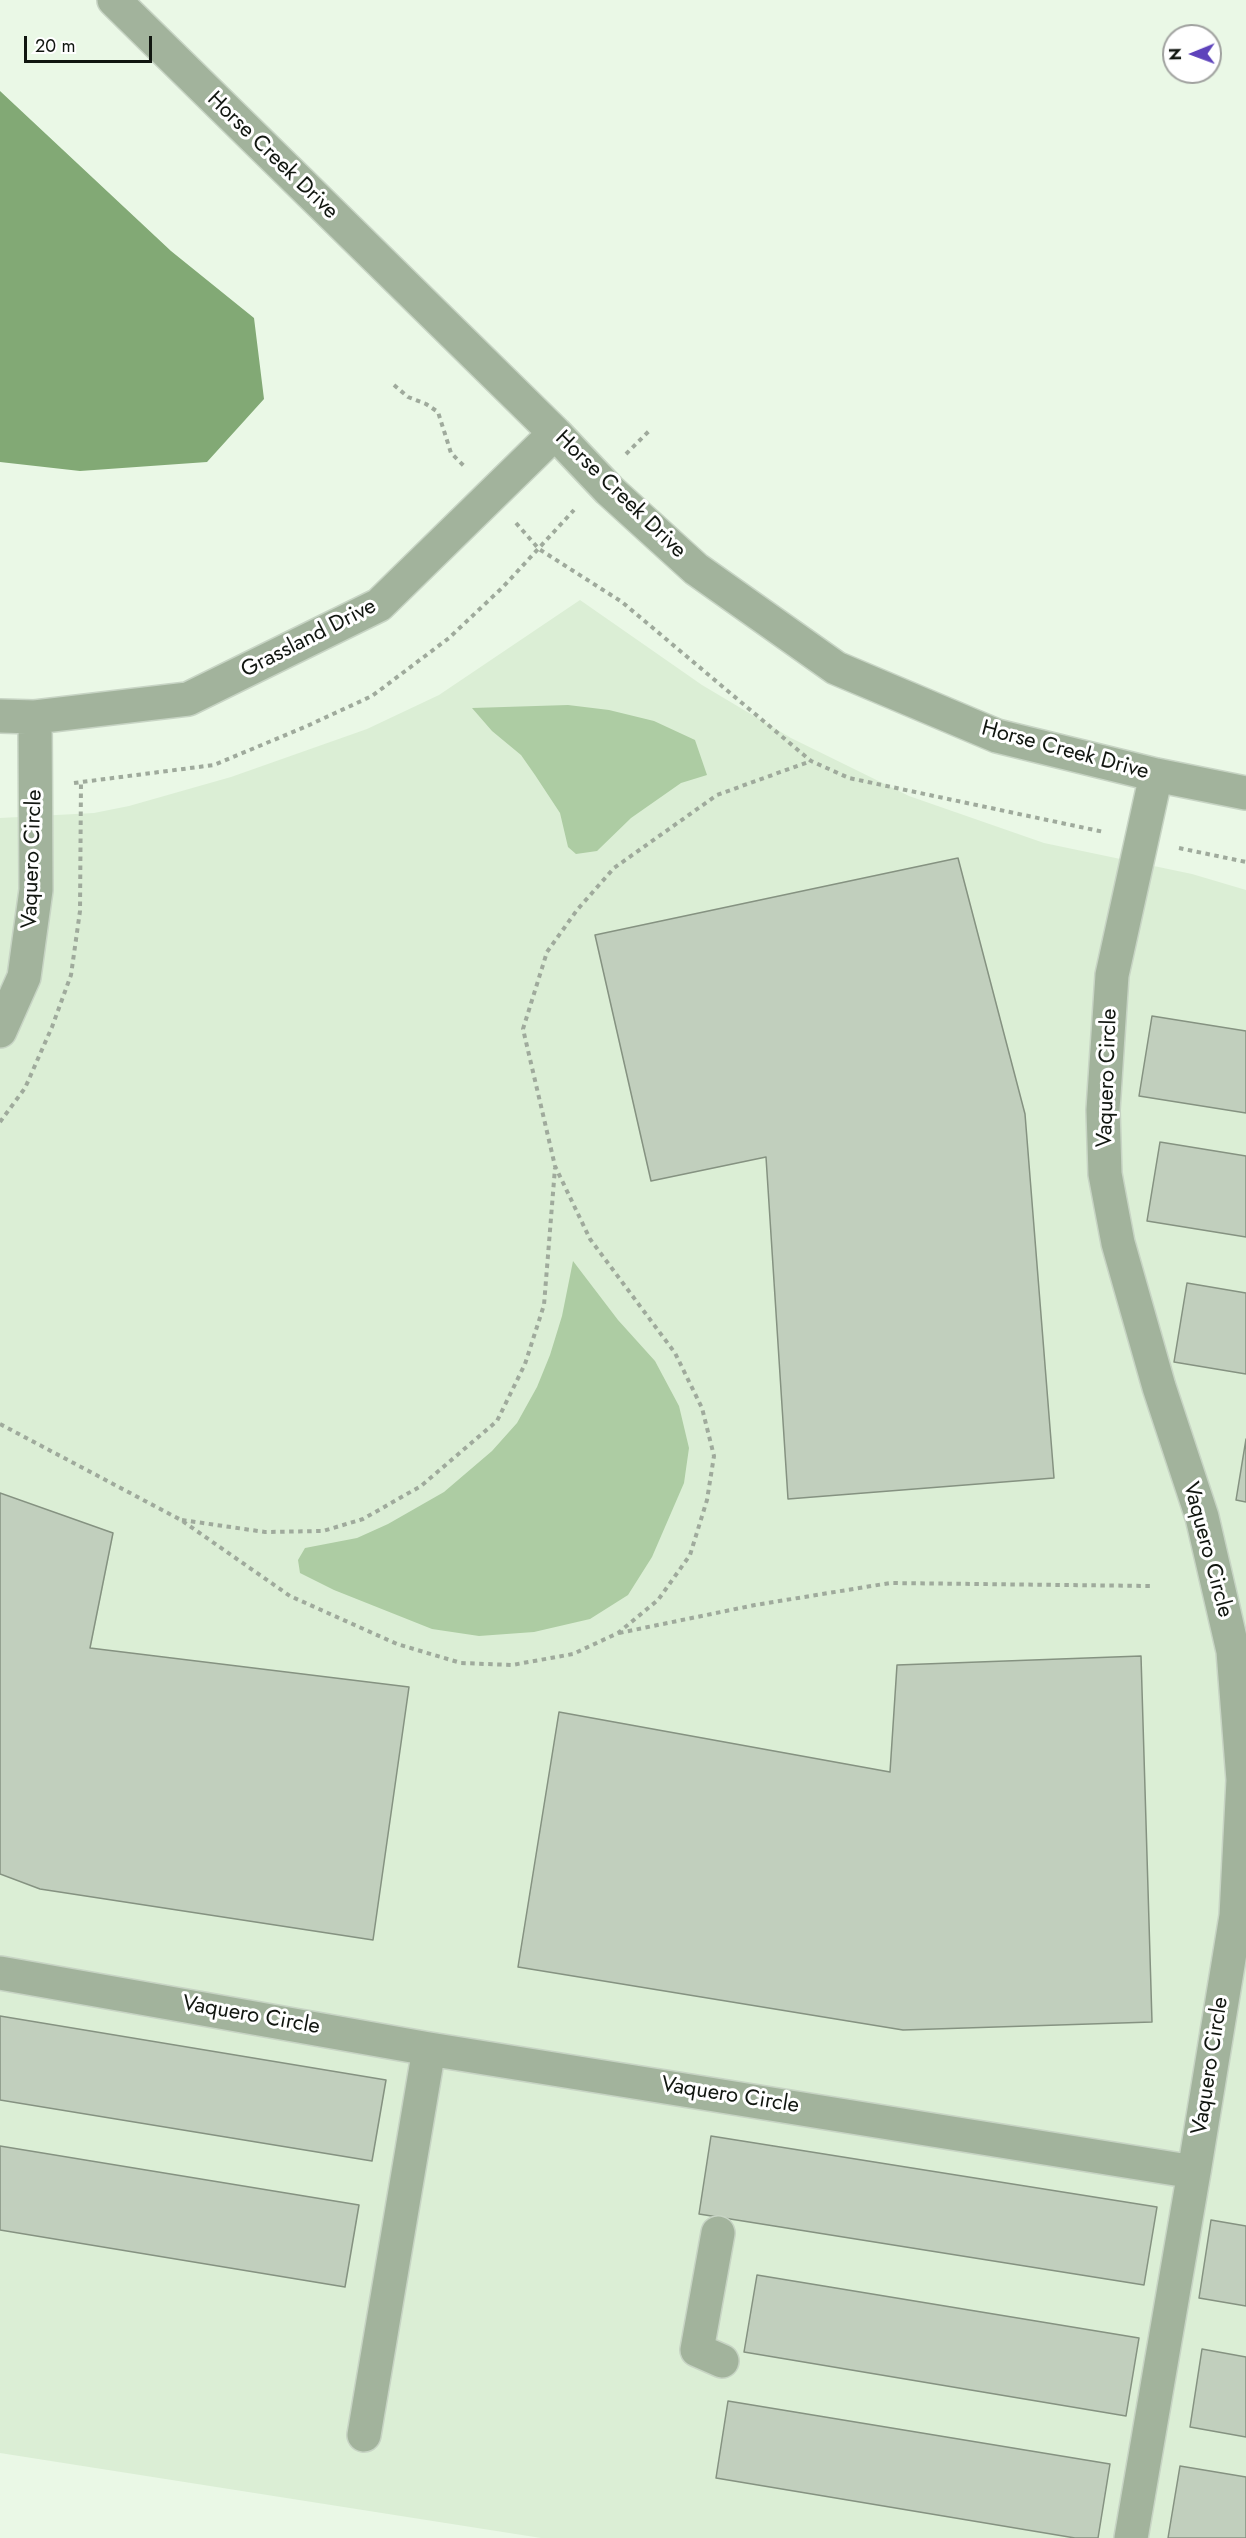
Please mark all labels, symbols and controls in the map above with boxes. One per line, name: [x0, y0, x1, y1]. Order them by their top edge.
scale bar: [27, 24, 154, 62]
north arrow: [1162, 24, 1222, 84]
text: 20 m: [35, 33, 75, 59]
text: N: [1164, 48, 1187, 61]
street label: Horse Creek Drive: [201, 87, 343, 225]
street label: Horse Creek Drive: [549, 426, 691, 564]
street label: Grassland Drive: [237, 594, 381, 684]
street label: Horse Creek Drive: [978, 716, 1152, 786]
street label: Vaquero Circle: [17, 789, 49, 929]
street label: Vaquero Circle: [1092, 1008, 1124, 1148]
street label: Vaquero Circle: [1176, 1479, 1238, 1621]
street label: Vaquero Circle: [180, 1991, 322, 2041]
street label: Vaquero Circle: [1187, 1995, 1235, 2137]
street label: Vaquero Circle: [659, 2072, 801, 2120]

